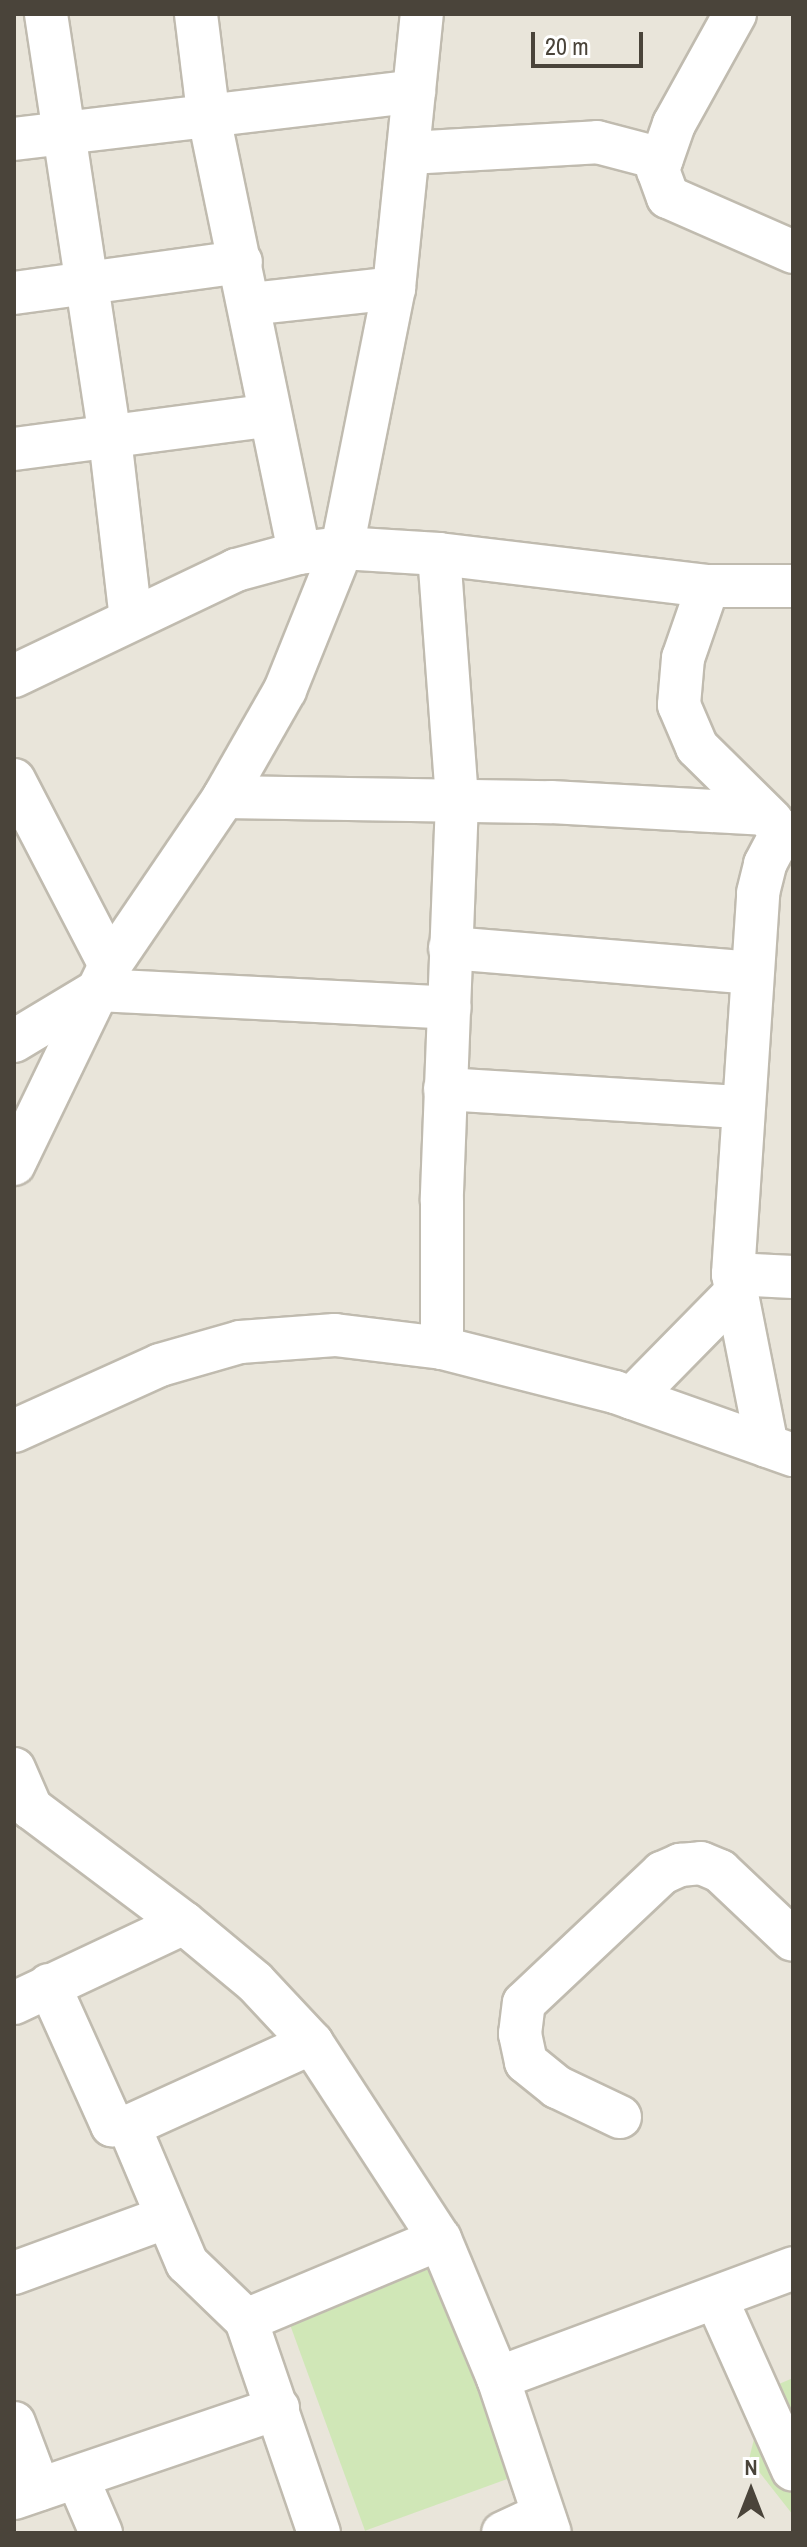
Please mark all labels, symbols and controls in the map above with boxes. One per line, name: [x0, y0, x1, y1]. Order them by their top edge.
scale bar: [535, 16, 647, 66]
text: 20 m: [545, 30, 589, 62]
north arrow: [711, 2451, 791, 2531]
text: N: [744, 2452, 758, 2482]

